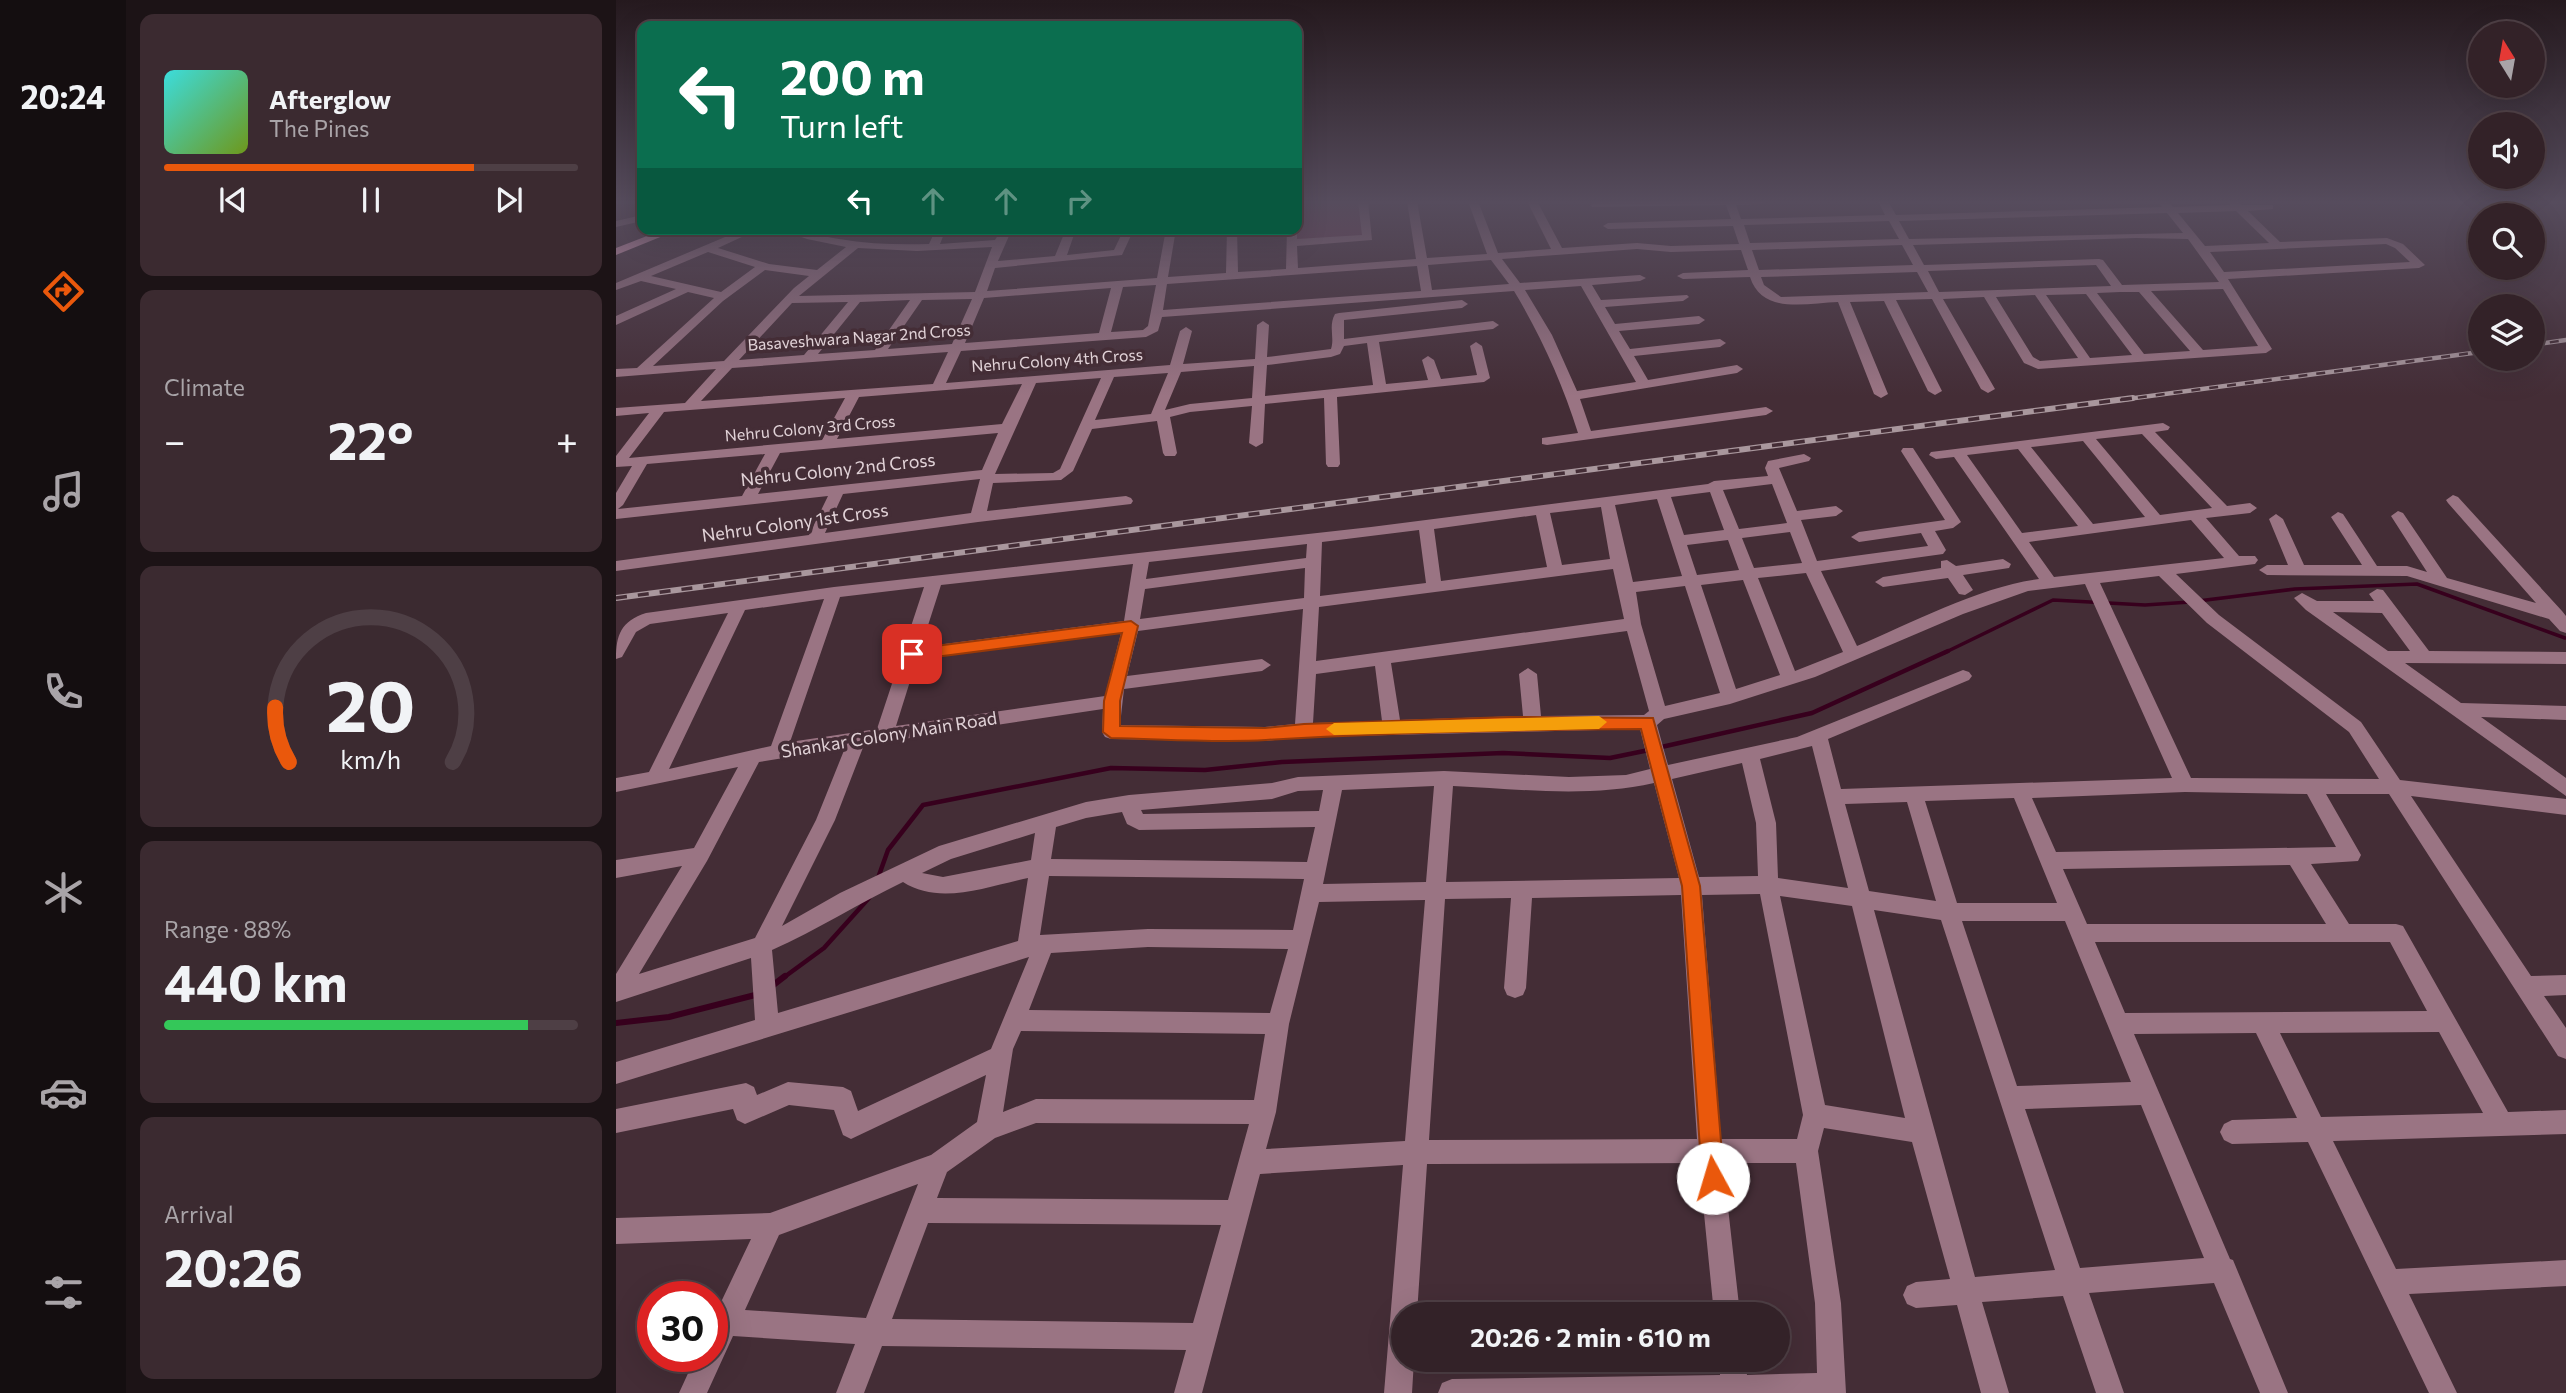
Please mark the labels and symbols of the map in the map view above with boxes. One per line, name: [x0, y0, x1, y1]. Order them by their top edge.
north arrow: [2468, 21, 2544, 98]
street label: Basaveshwara Nagar 2nd Cross: [747, 319, 971, 354]
street label: Nehru Colony 4th Cross: [971, 344, 1143, 375]
street label: Nehru Colony 3rd Cross: [724, 411, 896, 444]
street label: Nehru Colony 2nd Cross: [739, 448, 936, 490]
street label: Nehru Colony 1st Cross: [700, 498, 890, 546]
pin: [882, 624, 942, 684]
street label: Shankar Colony Main Road: [779, 706, 999, 762]
position arrow: [1676, 1141, 1750, 1215]
speed limit sign: 30: [637, 1281, 728, 1372]

